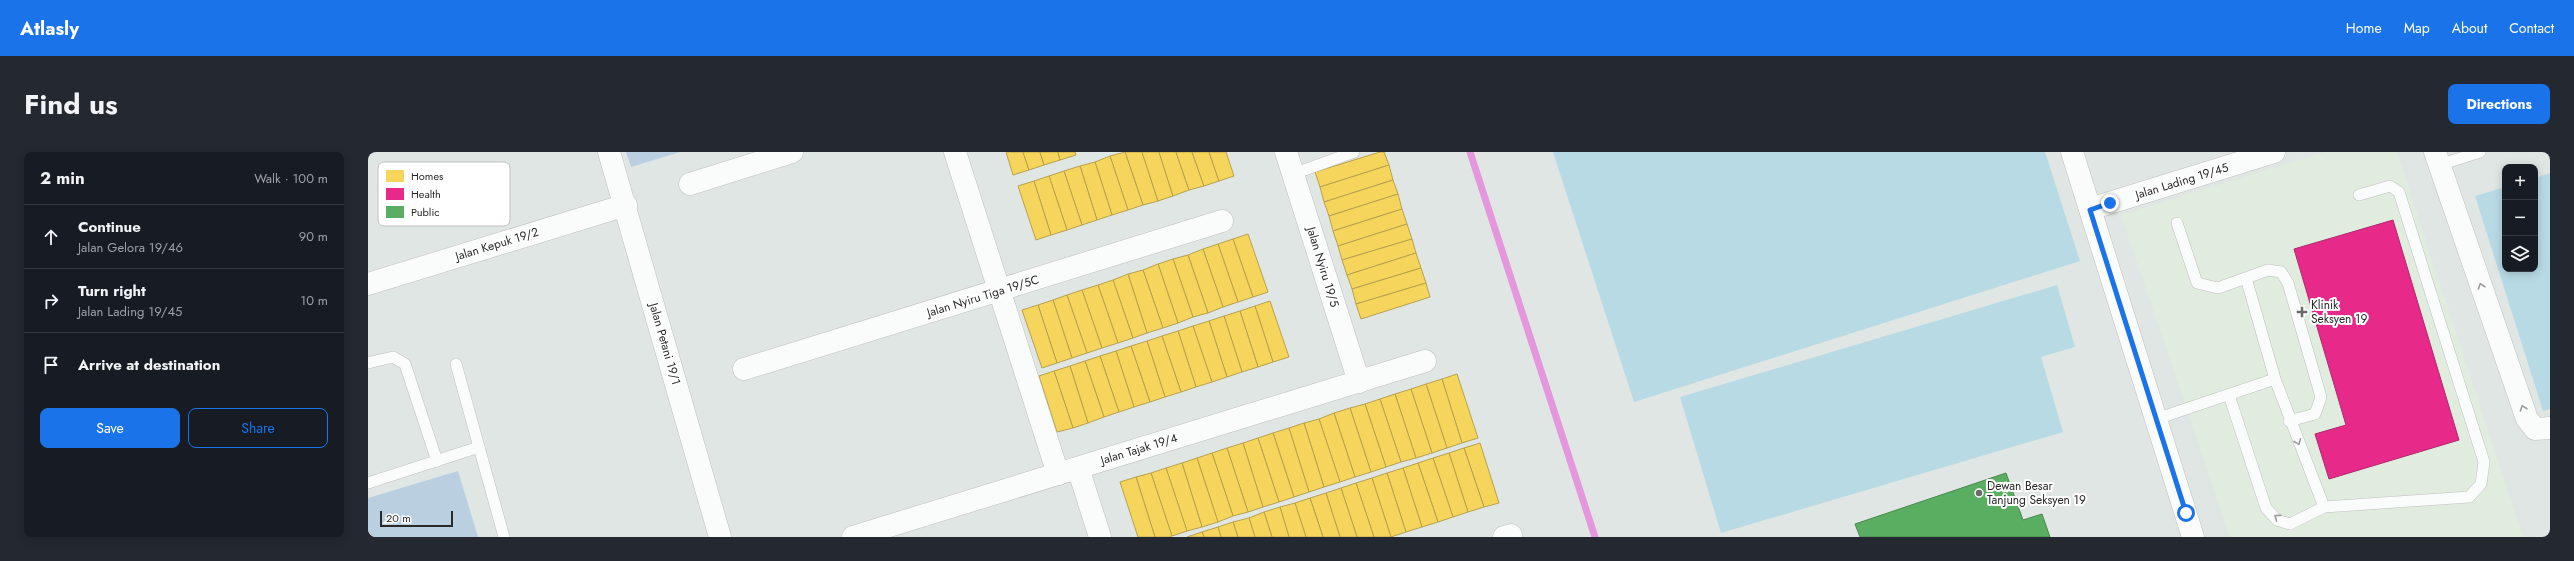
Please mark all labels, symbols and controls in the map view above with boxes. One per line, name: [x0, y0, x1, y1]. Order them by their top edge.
text: Atlasly: [20, 15, 79, 42]
text: Home: [2346, 18, 2382, 38]
text: Map: [2404, 18, 2430, 38]
text: About: [2452, 18, 2487, 38]
text: Contact: [2509, 18, 2554, 38]
text: Find us: [24, 84, 118, 125]
button: Directions: [2448, 84, 2550, 124]
street label: Jalan Lading 19/45: [2131, 158, 2231, 204]
legend: [378, 162, 510, 226]
map controls: [2502, 164, 2538, 272]
button: +: [2502, 164, 2538, 200]
text: 2 min: [40, 166, 85, 190]
text: Homes: [411, 168, 444, 184]
text: Walk · 100 m: [254, 169, 328, 188]
text: Health: [411, 186, 441, 202]
route end: [2101, 194, 2119, 212]
button: −: [2502, 200, 2538, 236]
text: Public: [411, 204, 440, 220]
text: Continue: [78, 216, 141, 238]
street label: Jalan Kepuk 19/2: [451, 223, 541, 266]
street label: Jalan Nyiru 19/5: [1302, 223, 1344, 310]
icon: ahead: [40, 226, 62, 248]
text: 90 m: [299, 227, 328, 246]
button: layers: [2502, 236, 2538, 272]
text: Jalan Gelora 19/46: [78, 238, 183, 257]
street label: Jalan Nyiru Tiga 19/5C: [923, 270, 1041, 322]
text: Turn right: [78, 280, 146, 302]
one-way arrow: [2477, 282, 2486, 289]
icon: right: [40, 290, 62, 312]
text: 10 m: [300, 291, 328, 310]
place label: Klinik Seksyen 19: [2311, 296, 2367, 328]
street label: Jalan Petani 19/1: [644, 299, 685, 387]
text: Jalan Lading 19/45: [78, 302, 182, 321]
marker: Klinik Seksyen 19: [2296, 306, 2308, 318]
icon: arrive: [40, 354, 62, 376]
text: Arrive at destination: [78, 354, 220, 376]
one-way arrow: [2520, 405, 2528, 412]
button: Save: [40, 408, 180, 448]
button: Share: [188, 408, 328, 448]
street label: Jalan Tajak 19/4: [1096, 429, 1180, 470]
one-way arrow: [2293, 438, 2301, 445]
place label: Dewan Besar Tanjung Seksyen 19: [1987, 477, 2086, 509]
marker: Dewan Besar Tanjung Seksyen 19: [1974, 488, 1984, 498]
route start: [2177, 504, 2195, 522]
scale bar: [380, 509, 453, 528]
text: 20 m: [386, 510, 411, 526]
one-way arrow: [2274, 515, 2281, 522]

